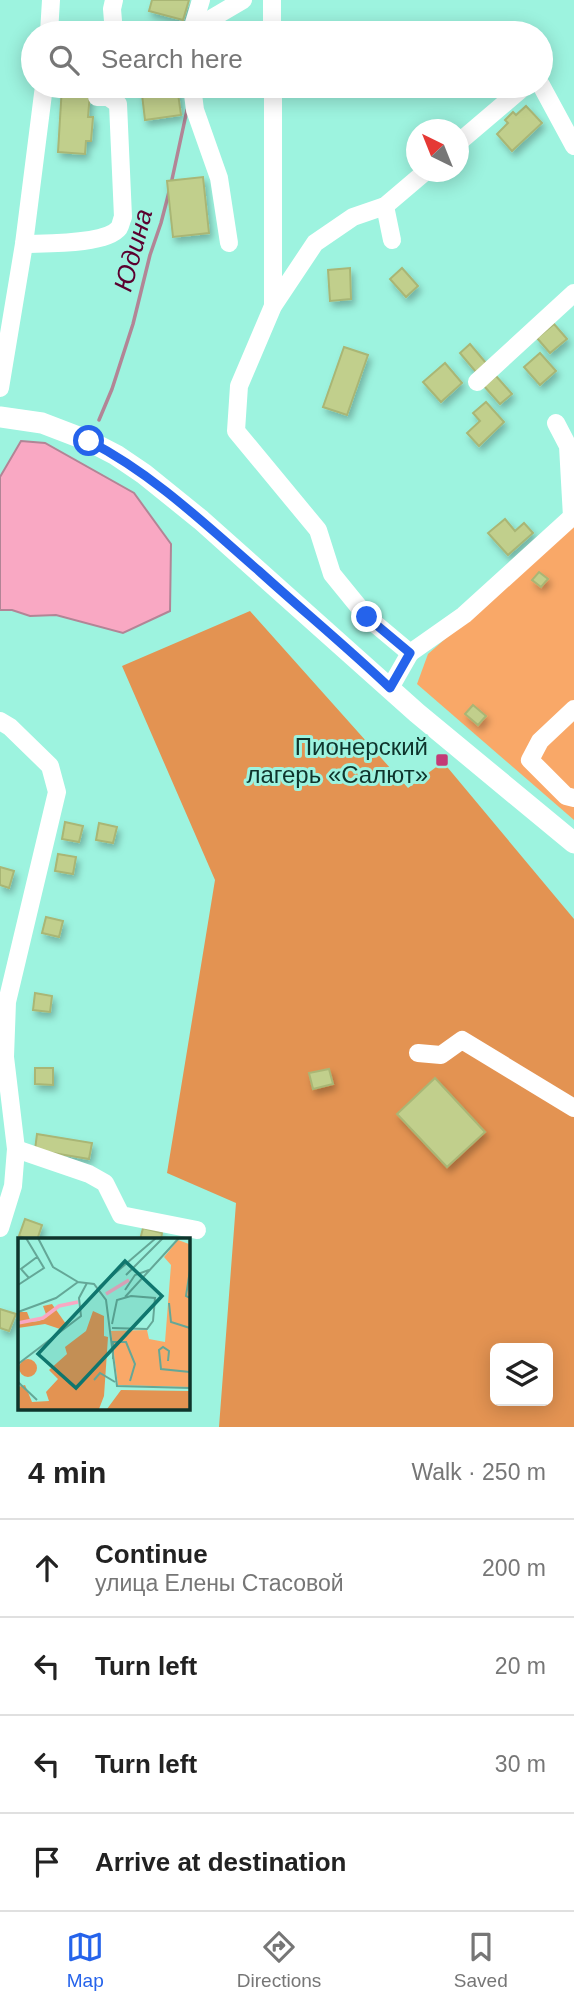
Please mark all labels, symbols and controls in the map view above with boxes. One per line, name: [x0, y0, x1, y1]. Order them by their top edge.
search box: [21, 21, 553, 98]
icon: search: [45, 41, 83, 79]
text: Search here: [101, 44, 243, 74]
north arrow: [406, 119, 469, 182]
water label: Юдина: [108, 205, 158, 295]
route start: [73, 425, 104, 456]
route end: [351, 601, 382, 632]
place label: Пионерский лагерь «Салют»: [246, 733, 428, 788]
marker: Пионерский лагерь «Салют»: [434, 752, 450, 768]
inset map: [18, 1238, 189, 1409]
map controls: [490, 1343, 553, 1406]
button: layers: [490, 1343, 553, 1406]
text: 4 min: [28, 1456, 106, 1489]
text: Walk · 250 m: [411, 1459, 546, 1485]
text: Continue: [95, 1539, 208, 1569]
icon: ahead: [28, 1549, 66, 1587]
text: 200 m: [482, 1555, 546, 1581]
text: улица Елены Стасовой: [95, 1570, 344, 1596]
icon: left: [28, 1647, 66, 1685]
text: Turn left: [95, 1651, 197, 1681]
text: 20 m: [495, 1653, 546, 1679]
icon: left: [28, 1745, 66, 1783]
text: Turn left: [95, 1749, 197, 1779]
text: 30 m: [495, 1751, 546, 1777]
icon: arrive: [28, 1843, 66, 1881]
text: Arrive at destination: [95, 1847, 346, 1877]
tab: Map: [66, 1928, 104, 1992]
tab: Directions: [237, 1928, 321, 1992]
tab: Saved: [454, 1928, 508, 1992]

